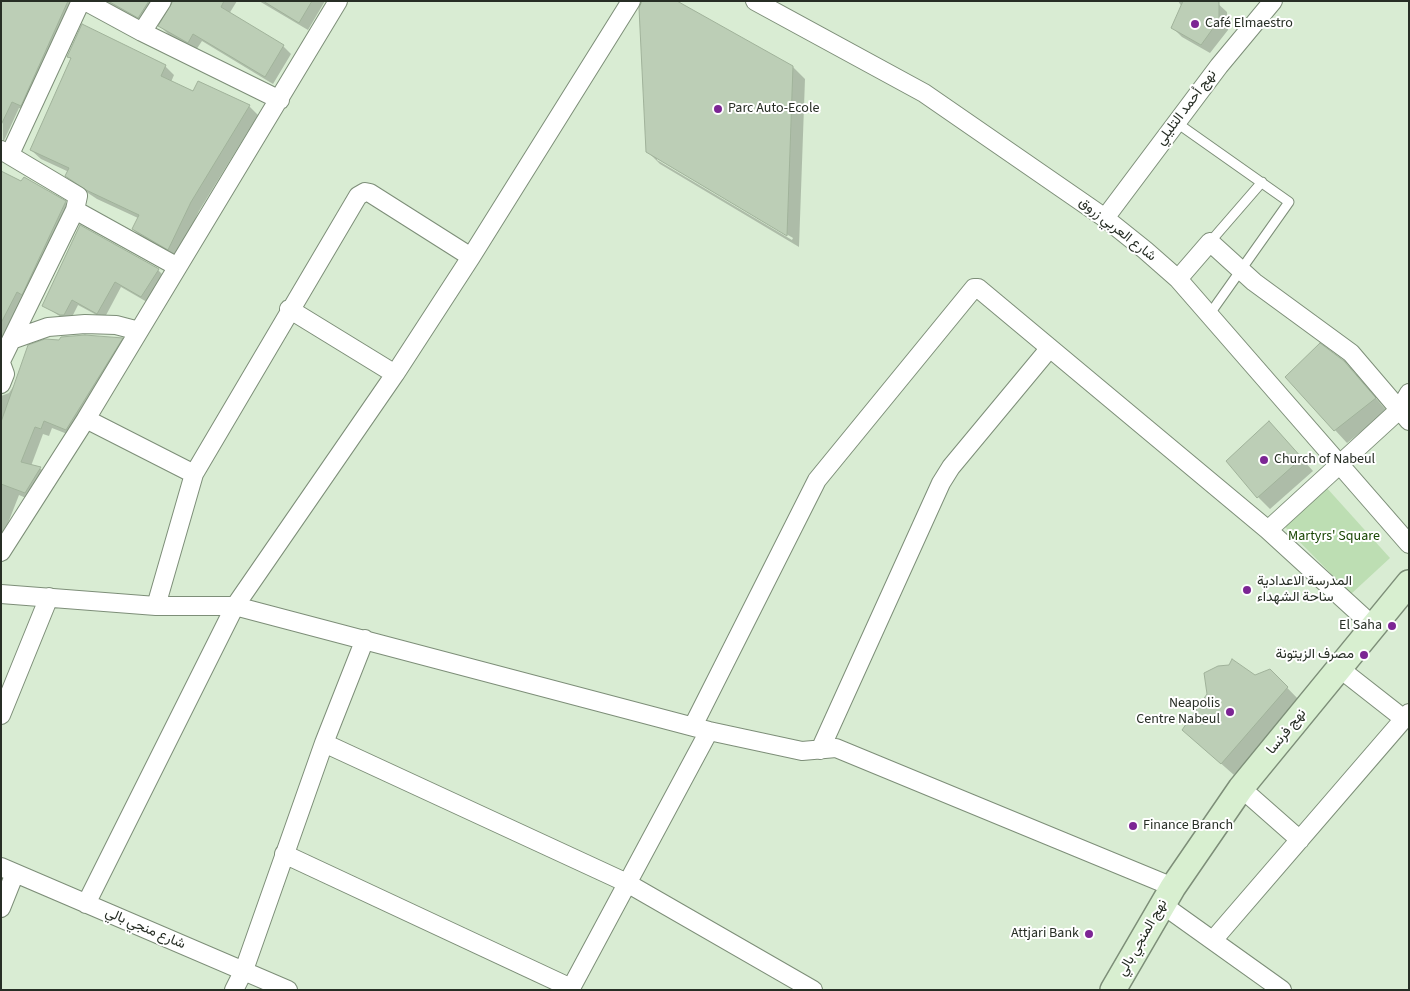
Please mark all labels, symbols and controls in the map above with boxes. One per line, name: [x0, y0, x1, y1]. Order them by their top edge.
place label: Café Elmaestro: [1205, 16, 1293, 32]
marker: Café Elmaestro: [1189, 18, 1201, 30]
street label: نهج أحمد التليلي: [1153, 67, 1221, 149]
place label: Parc Auto-Ecole: [728, 101, 819, 117]
marker: Parc Auto-Ecole: [712, 103, 724, 115]
street label: شارع العربي زروق: [1075, 195, 1159, 265]
place label: Church of Nabeul: [1274, 452, 1375, 468]
marker: Church of Nabeul: [1258, 454, 1270, 466]
park label: Martyrs' Square: [1288, 529, 1380, 545]
place label: المدرسة الاعدادية ساحة الشهداء: [1257, 574, 1352, 606]
marker: المدرسة الاعدادية ساحة الشهداء: [1241, 584, 1253, 596]
place label: El Saha: [1339, 618, 1382, 634]
marker: El Saha: [1386, 620, 1398, 632]
place label: مصرف الزيتونة: [1276, 647, 1354, 663]
marker: مصرف الزيتونة: [1358, 649, 1370, 661]
place label: Neapolis Centre Nabeul: [1136, 696, 1220, 729]
marker: Neapolis Centre Nabeul: [1224, 706, 1236, 718]
street label: نهج فرنسا: [1264, 706, 1310, 758]
place label: Finance Branch: [1143, 818, 1233, 834]
marker: Finance Branch: [1127, 820, 1139, 832]
street label: نهج المنجي بالي: [1114, 897, 1172, 979]
street label: شارع منجي بالي: [102, 905, 188, 953]
place label: Attjari Bank: [1011, 926, 1079, 942]
marker: Attjari Bank: [1083, 928, 1095, 940]

